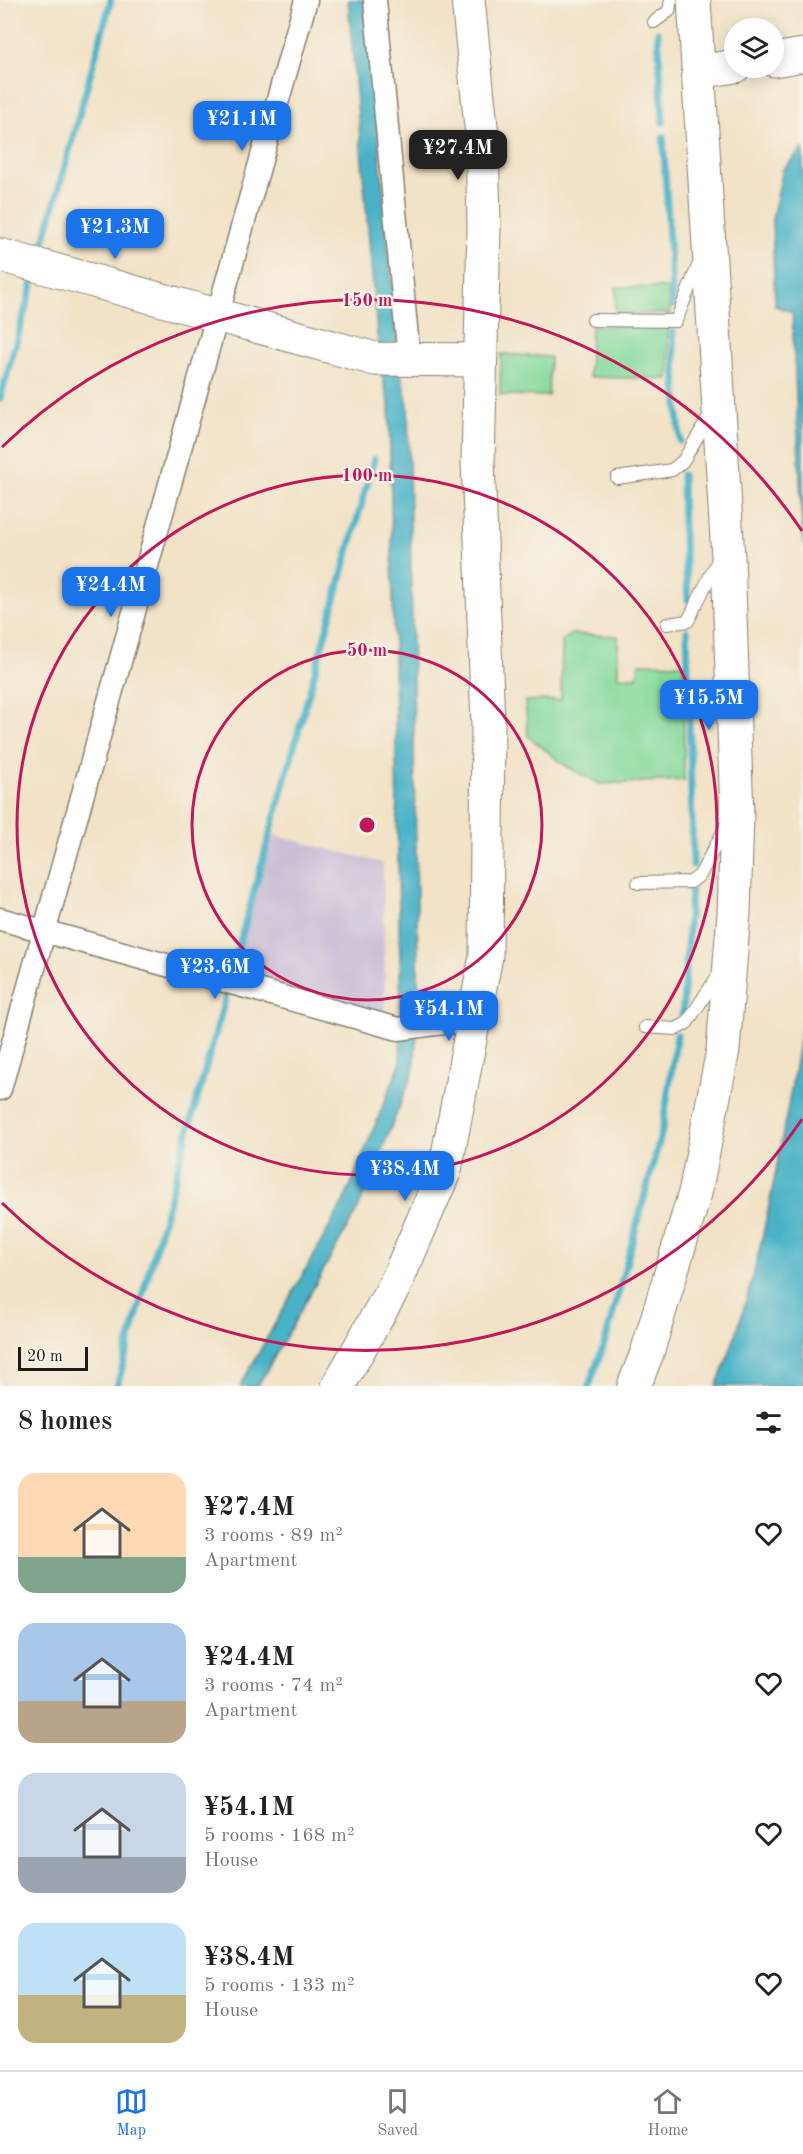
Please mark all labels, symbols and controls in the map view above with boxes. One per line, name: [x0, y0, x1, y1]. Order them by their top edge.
map controls: [724, 18, 784, 78]
button: layers: [724, 18, 784, 78]
pin: ¥21.1M: [193, 101, 291, 152]
text: ¥21.1M: [207, 110, 277, 130]
pin: ¥27.4M: [409, 130, 507, 181]
text: ¥27.4M: [423, 139, 493, 159]
pin: ¥21.3M: [66, 209, 164, 260]
text: ¥21.3M: [80, 218, 150, 238]
text: 150 m: [342, 292, 392, 310]
text: 100 m: [342, 467, 392, 485]
pin: ¥24.4M: [62, 567, 160, 618]
text: ¥24.4M: [76, 576, 146, 596]
text: 50 m: [347, 642, 387, 660]
pin: ¥15.5M: [660, 680, 758, 731]
text: ¥15.5M: [674, 689, 744, 709]
centre of rings: [357, 815, 377, 835]
pin: ¥23.6M: [166, 949, 264, 1000]
text: ¥23.6M: [180, 958, 250, 978]
pin: ¥54.1M: [400, 991, 498, 1042]
text: ¥54.1M: [414, 1000, 484, 1020]
pin: ¥38.4M: [356, 1151, 454, 1202]
text: ¥38.4M: [370, 1160, 440, 1180]
scale bar: [18, 1344, 88, 1372]
text: 20 m: [27, 1349, 63, 1365]
icon: filters: [752, 1406, 785, 1439]
text: 8 homes: [18, 1409, 112, 1435]
text: ¥27.4M: [204, 1495, 295, 1521]
icon: home: [66, 1497, 138, 1569]
icon: heart: [752, 1517, 785, 1550]
text: 3 rooms · 89 m²: [204, 1526, 343, 1546]
text: Apartment: [204, 1551, 298, 1571]
text: ¥24.4M: [204, 1645, 295, 1671]
icon: home: [66, 1647, 138, 1719]
icon: heart: [752, 1667, 785, 1700]
text: 3 rooms · 74 m²: [204, 1676, 343, 1696]
text: Apartment: [204, 1701, 298, 1721]
text: ¥54.1M: [204, 1795, 295, 1821]
icon: home: [66, 1797, 138, 1869]
icon: heart: [752, 1817, 785, 1850]
text: 5 rooms · 168 m²: [204, 1826, 354, 1846]
text: House: [204, 1851, 258, 1871]
text: ¥38.4M: [204, 1945, 295, 1971]
icon: home: [66, 1947, 138, 2019]
icon: heart: [752, 1967, 785, 2000]
text: 5 rooms · 133 m²: [204, 1976, 354, 1996]
text: House: [204, 2001, 258, 2021]
tab: Map: [115, 2085, 148, 2141]
tab: Saved: [377, 2085, 418, 2141]
tab: Home: [648, 2085, 688, 2141]

